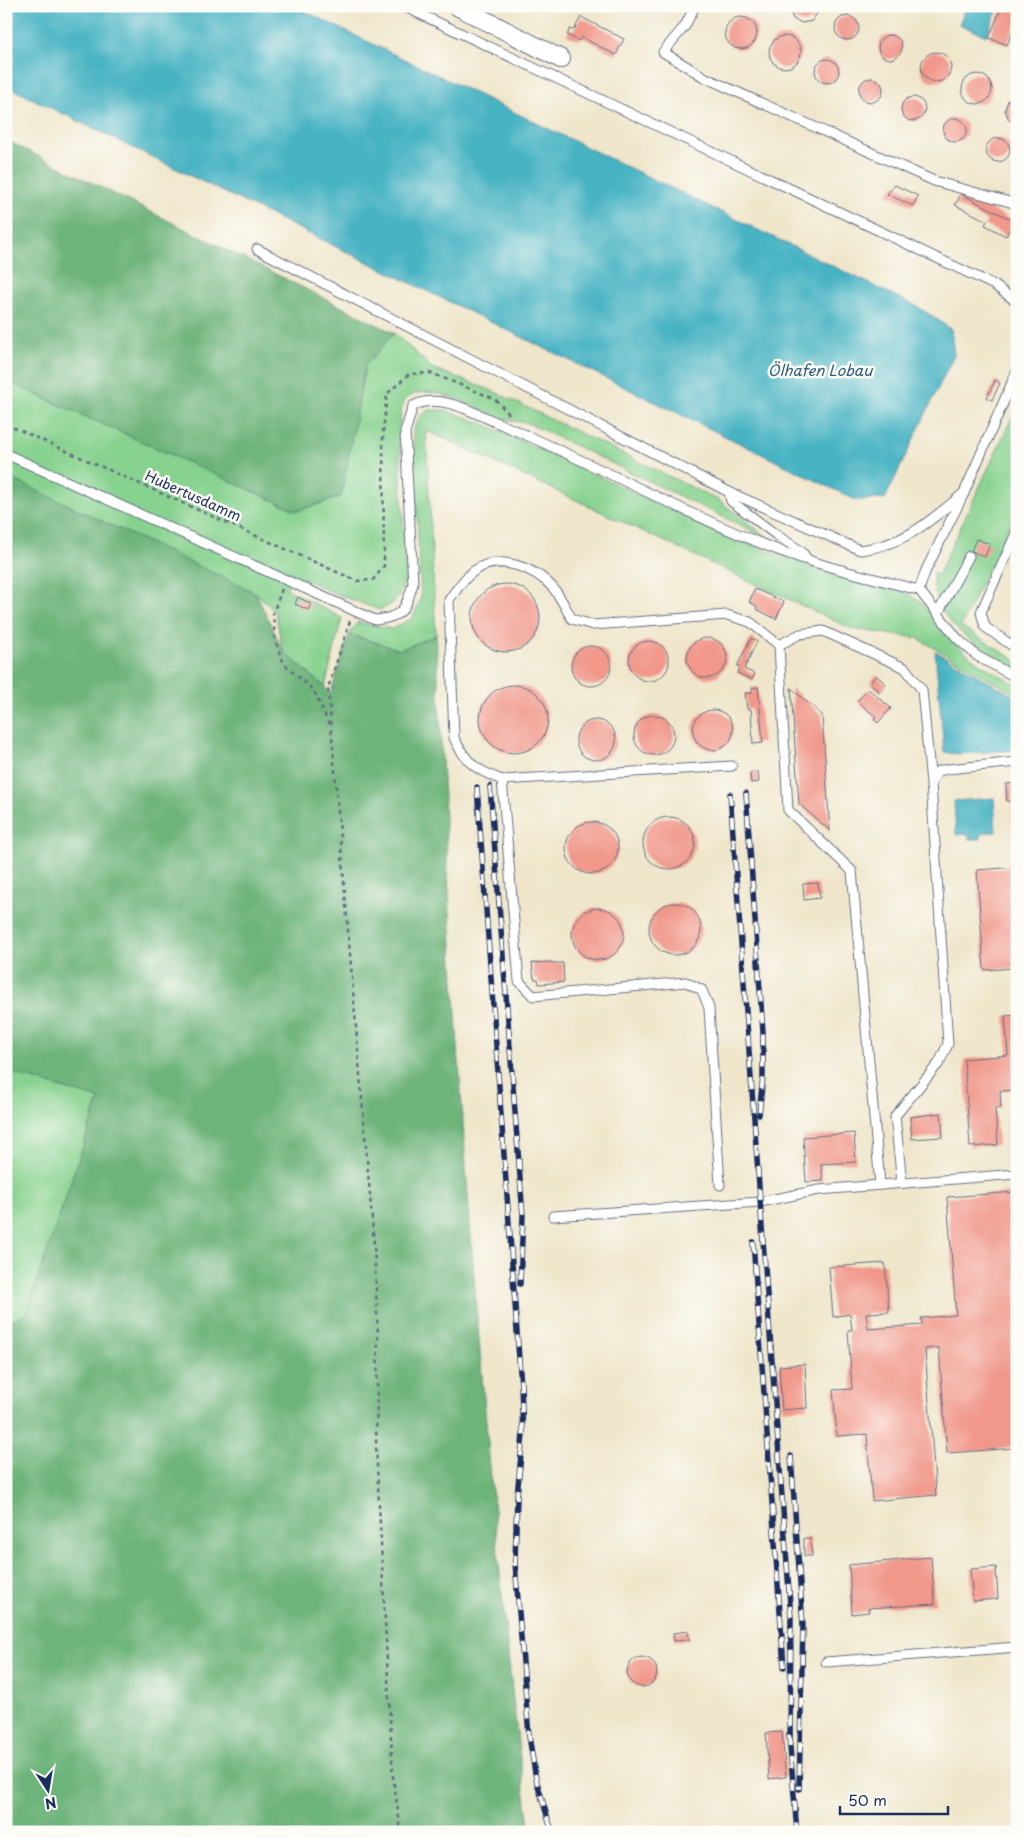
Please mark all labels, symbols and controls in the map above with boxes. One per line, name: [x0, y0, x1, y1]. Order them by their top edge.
water label: Ölhafen Lobau: [768, 358, 873, 381]
street label: Hubertusdamm: [142, 465, 245, 526]
north arrow: [22, 1766, 72, 1816]
scale bar: [840, 1783, 948, 1815]
text: 50 m: [848, 1788, 887, 1811]
text: N: [43, 1792, 58, 1815]

